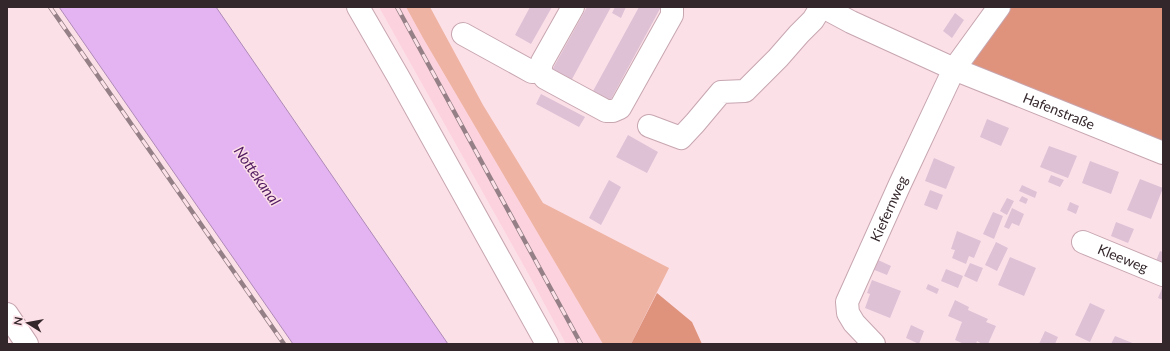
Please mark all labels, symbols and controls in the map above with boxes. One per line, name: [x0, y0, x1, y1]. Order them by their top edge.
street label: Hafenstraße: [1021, 89, 1097, 133]
water label: Nottekanal: [231, 142, 285, 209]
street label: Kiefernweg: [866, 173, 911, 244]
street label: Kleeweg: [1095, 240, 1151, 276]
north arrow: [8, 303, 48, 343]
text: N: [11, 316, 25, 326]

